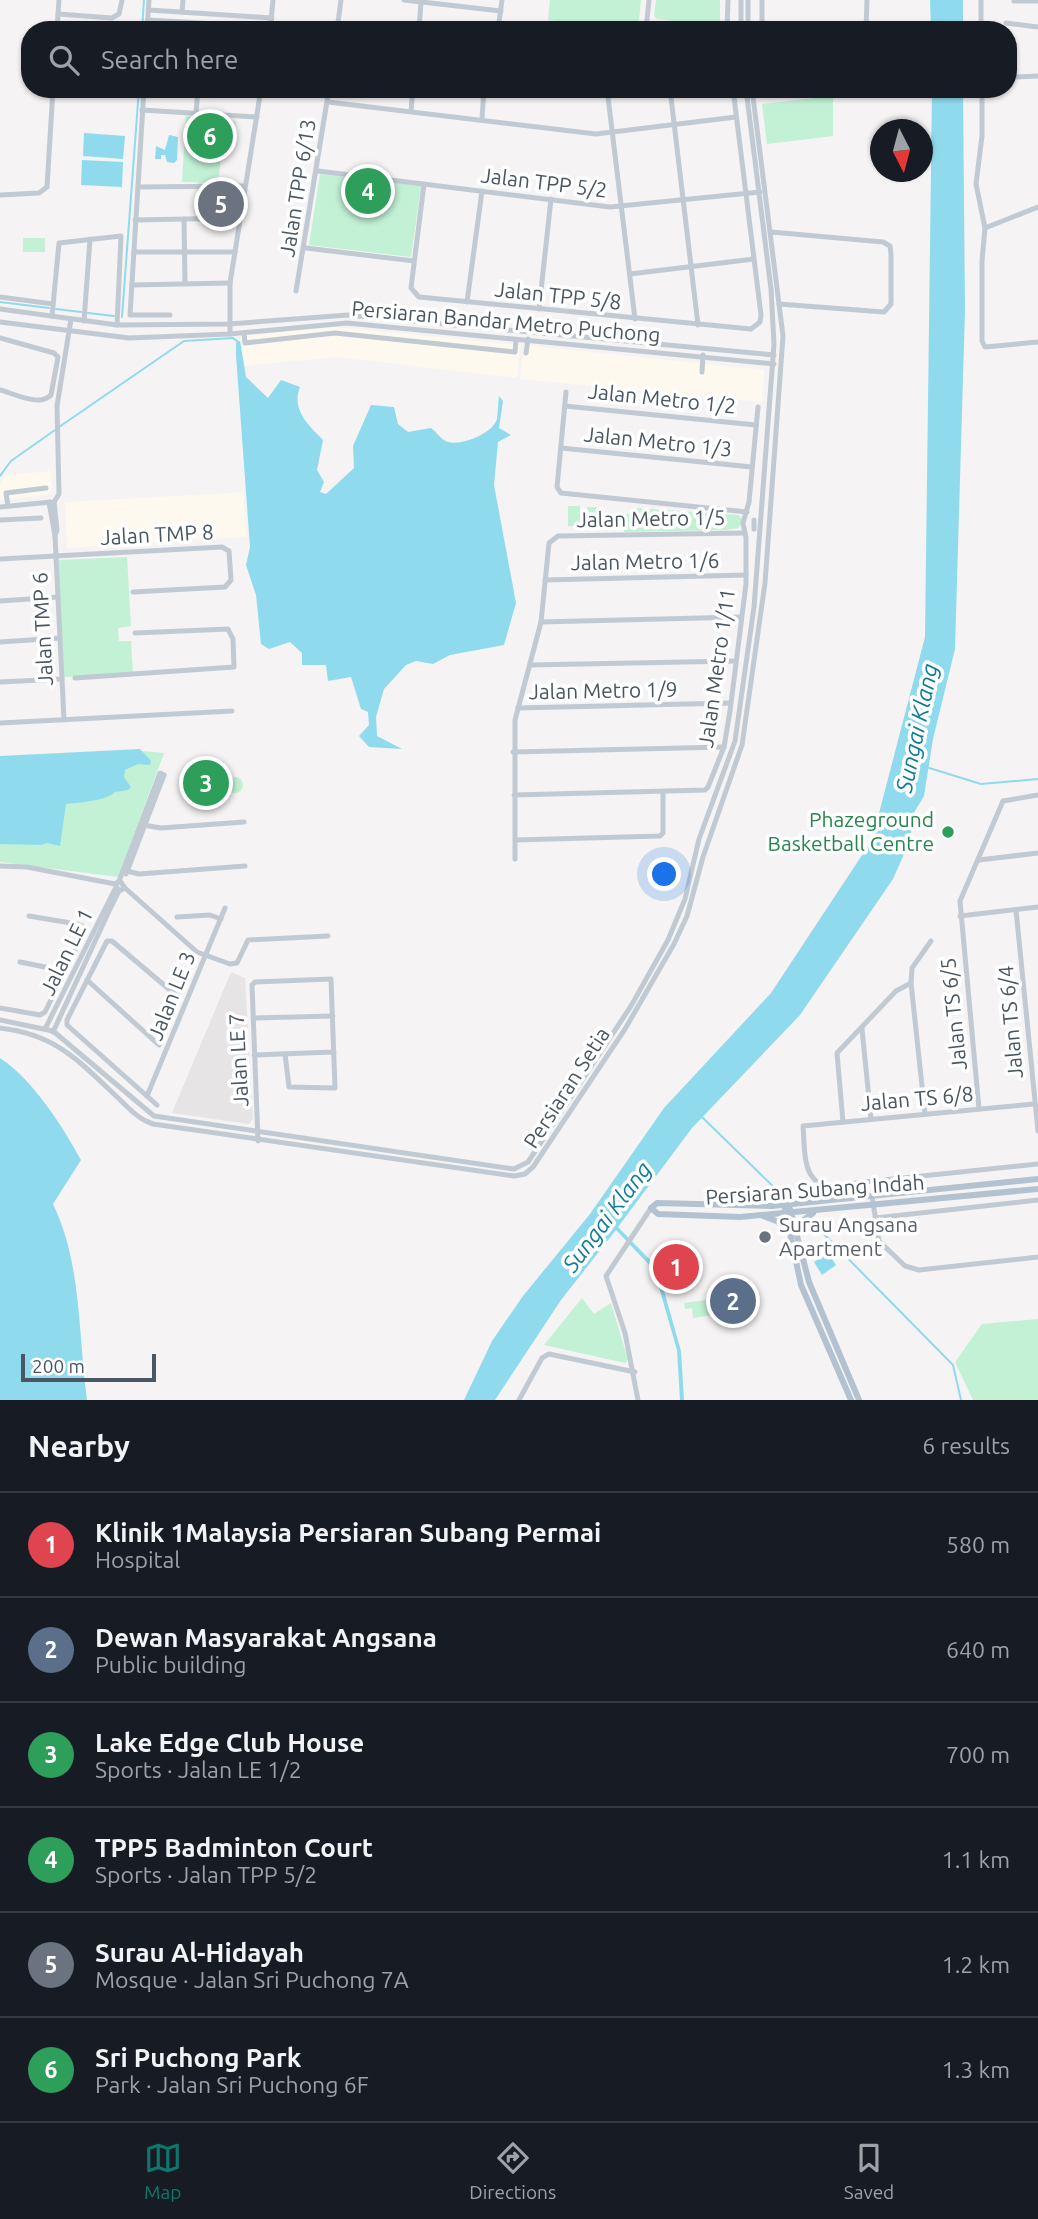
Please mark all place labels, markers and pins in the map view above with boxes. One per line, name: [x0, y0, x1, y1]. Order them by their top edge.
pin: 6: [187, 110, 233, 162]
pin: 4: [345, 165, 391, 217]
pin: 5: [198, 178, 244, 230]
pin: 3: [183, 757, 229, 809]
place label: Phazeground Basketball Centre: [768, 807, 934, 855]
marker: Phazeground Basketball Centre: [940, 824, 956, 840]
place label: Surau Angsana Apartment: [779, 1212, 918, 1260]
marker: Surau Angsana Apartment: [757, 1229, 773, 1245]
pin: 1: [653, 1241, 699, 1293]
pin: 2: [710, 1275, 756, 1327]

